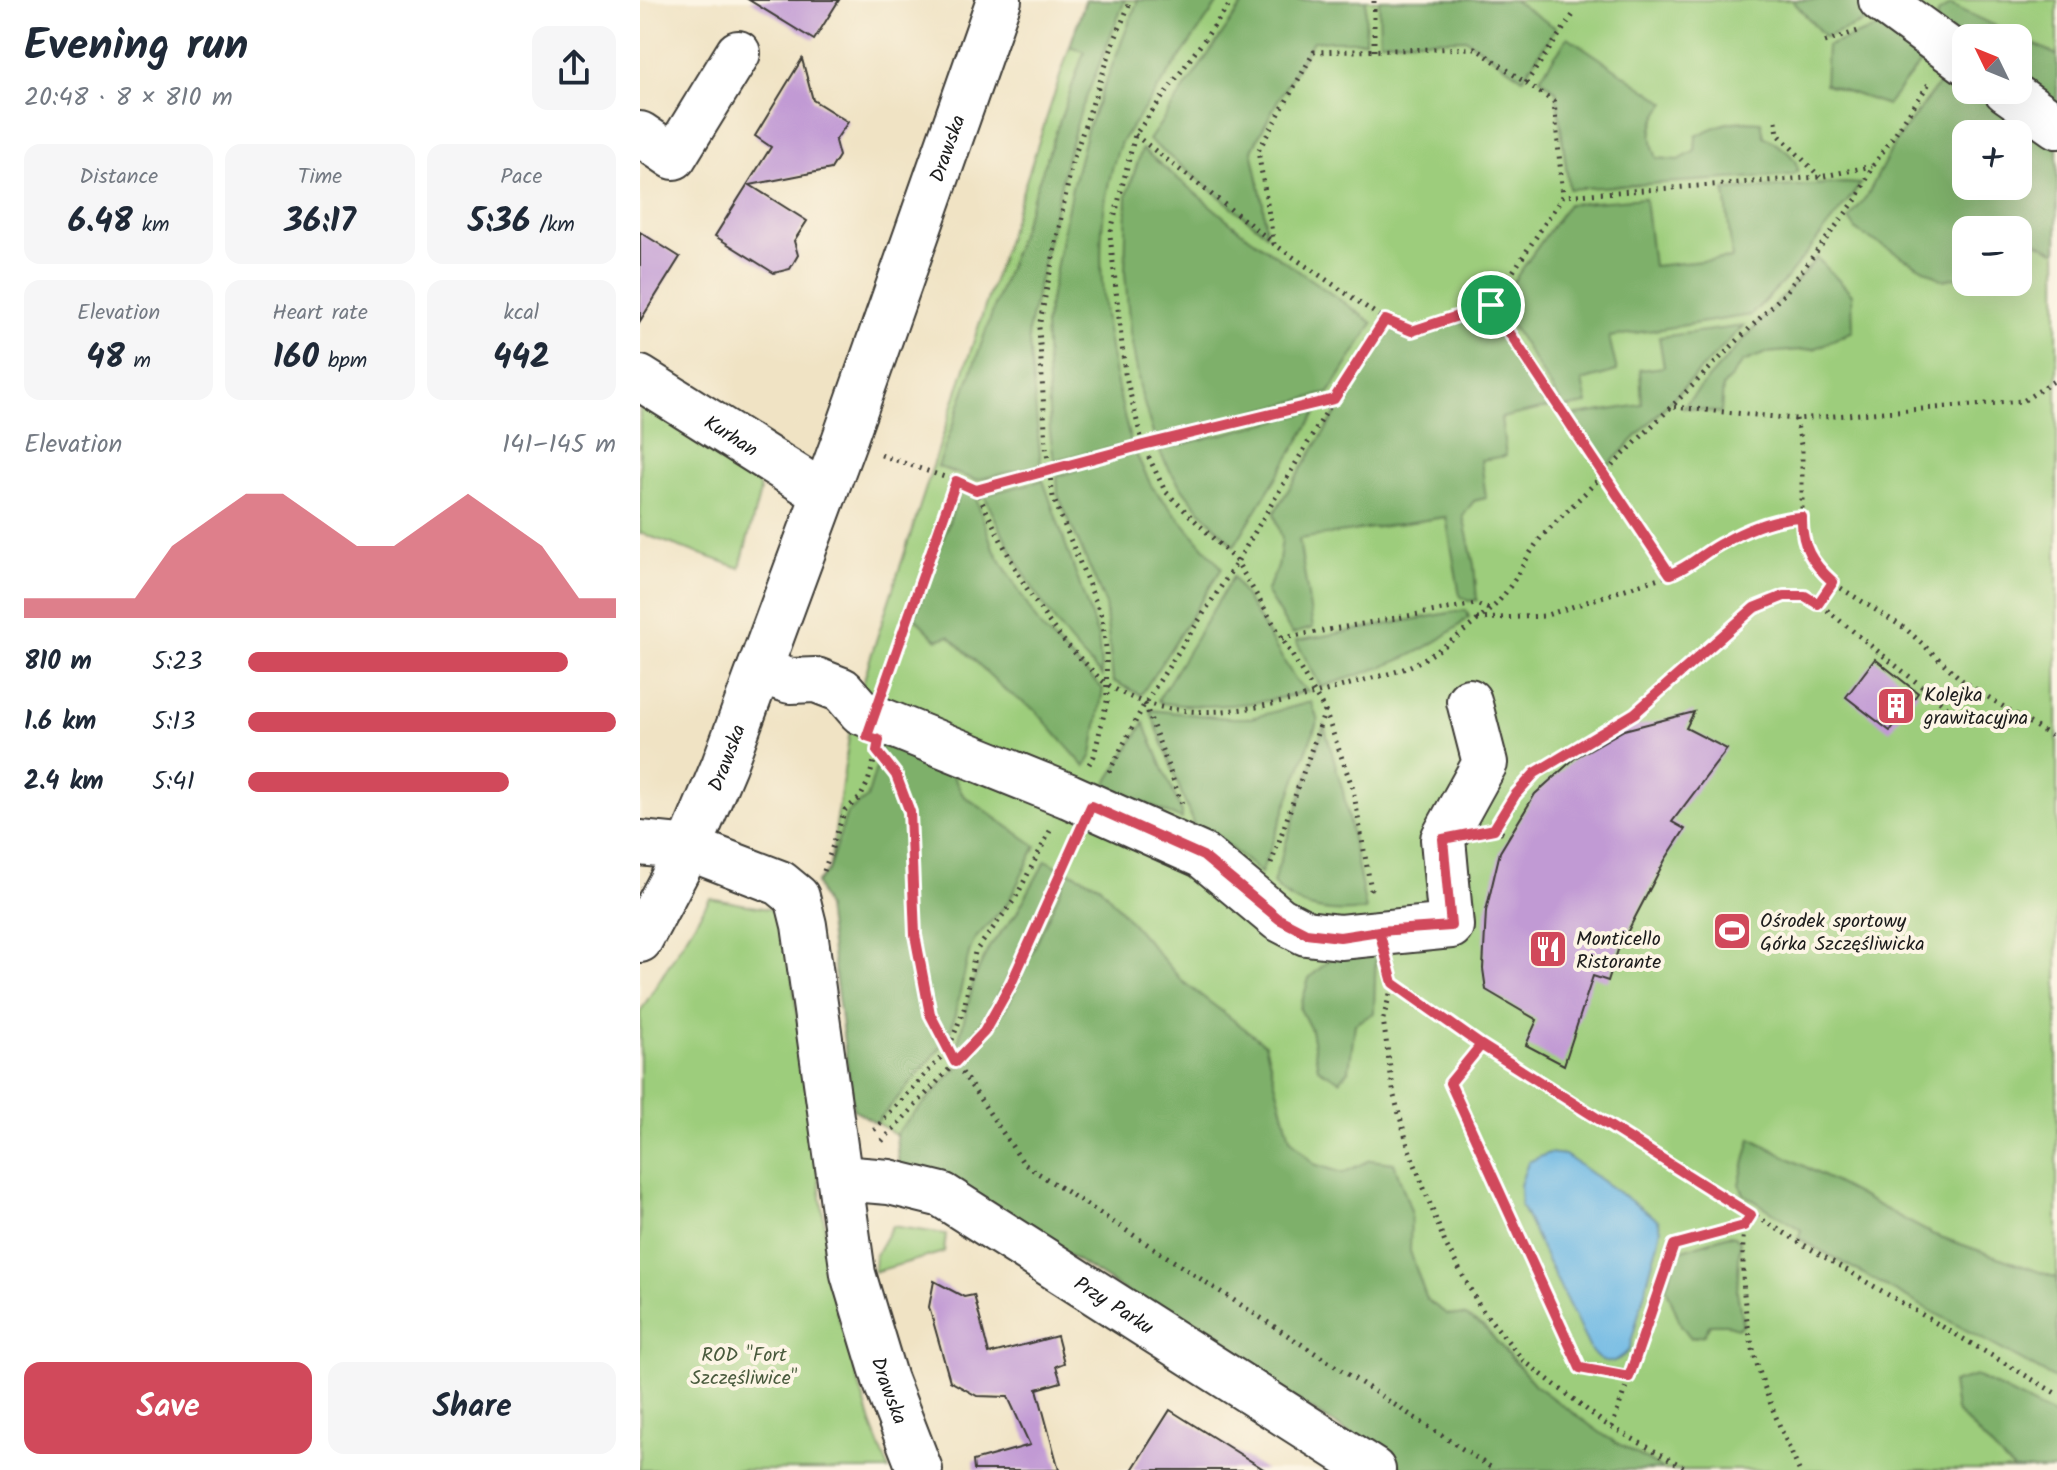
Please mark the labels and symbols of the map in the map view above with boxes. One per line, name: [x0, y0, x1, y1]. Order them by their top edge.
north arrow: [1952, 24, 2032, 104]
street label: Drawska: [922, 111, 975, 187]
pin: [1457, 271, 1525, 339]
street label: Kurhan: [697, 408, 764, 467]
place label: Kolejka grawitacyjna: [1923, 680, 2028, 735]
building icon: Kolejka grawitacyjna: [1875, 685, 1917, 727]
street label: Drawska: [701, 720, 756, 797]
place label: Ośrodek sportowy Górka Szczęśliwicka: [1760, 906, 1925, 961]
sports icon: Ośrodek sportowy Górka Szczęśliwicka: [1711, 910, 1753, 952]
place label: Monticello Ristorante: [1576, 924, 1661, 979]
restaurant icon: Monticello Ristorante: [1527, 928, 1569, 970]
street label: Przy Parku: [1067, 1269, 1160, 1344]
park label: ROD "Fort Szczęśliwice": [691, 1340, 798, 1395]
street label: Drawska: [861, 1353, 915, 1429]

